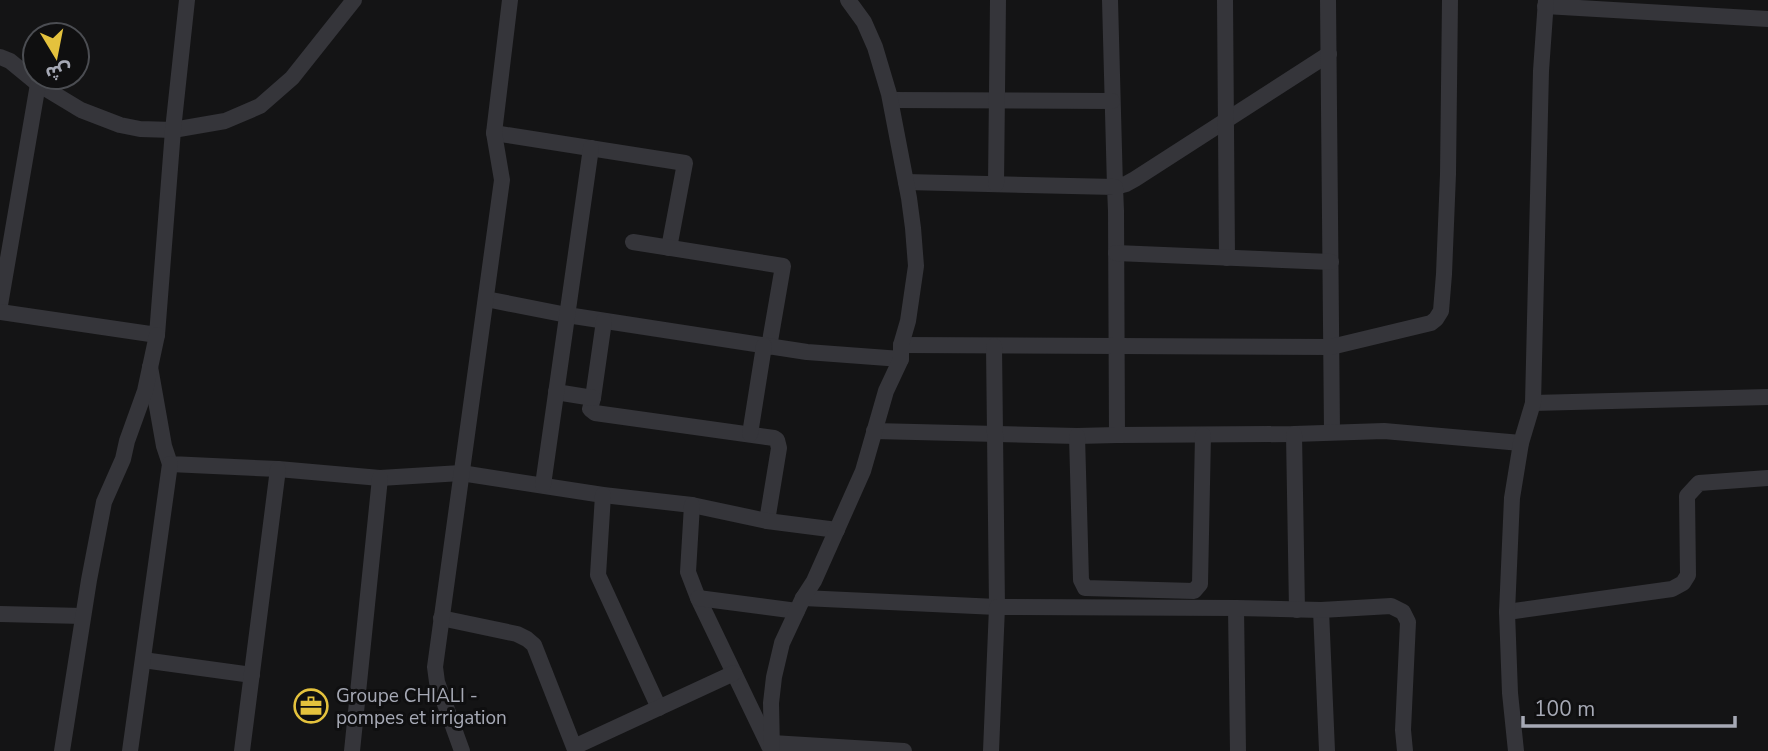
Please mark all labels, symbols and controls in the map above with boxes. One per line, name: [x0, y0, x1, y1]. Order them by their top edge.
north arrow: [21, 21, 91, 91]
text: ش: [44, 57, 74, 87]
place label: Groupe CHIALI - pompes et irrigation: [336, 683, 507, 731]
scale bar: [1523, 684, 1735, 728]
office icon: Groupe CHIALI - pompes et irrigation: [292, 687, 330, 725]
text: 100 m: [1534, 695, 1595, 723]

